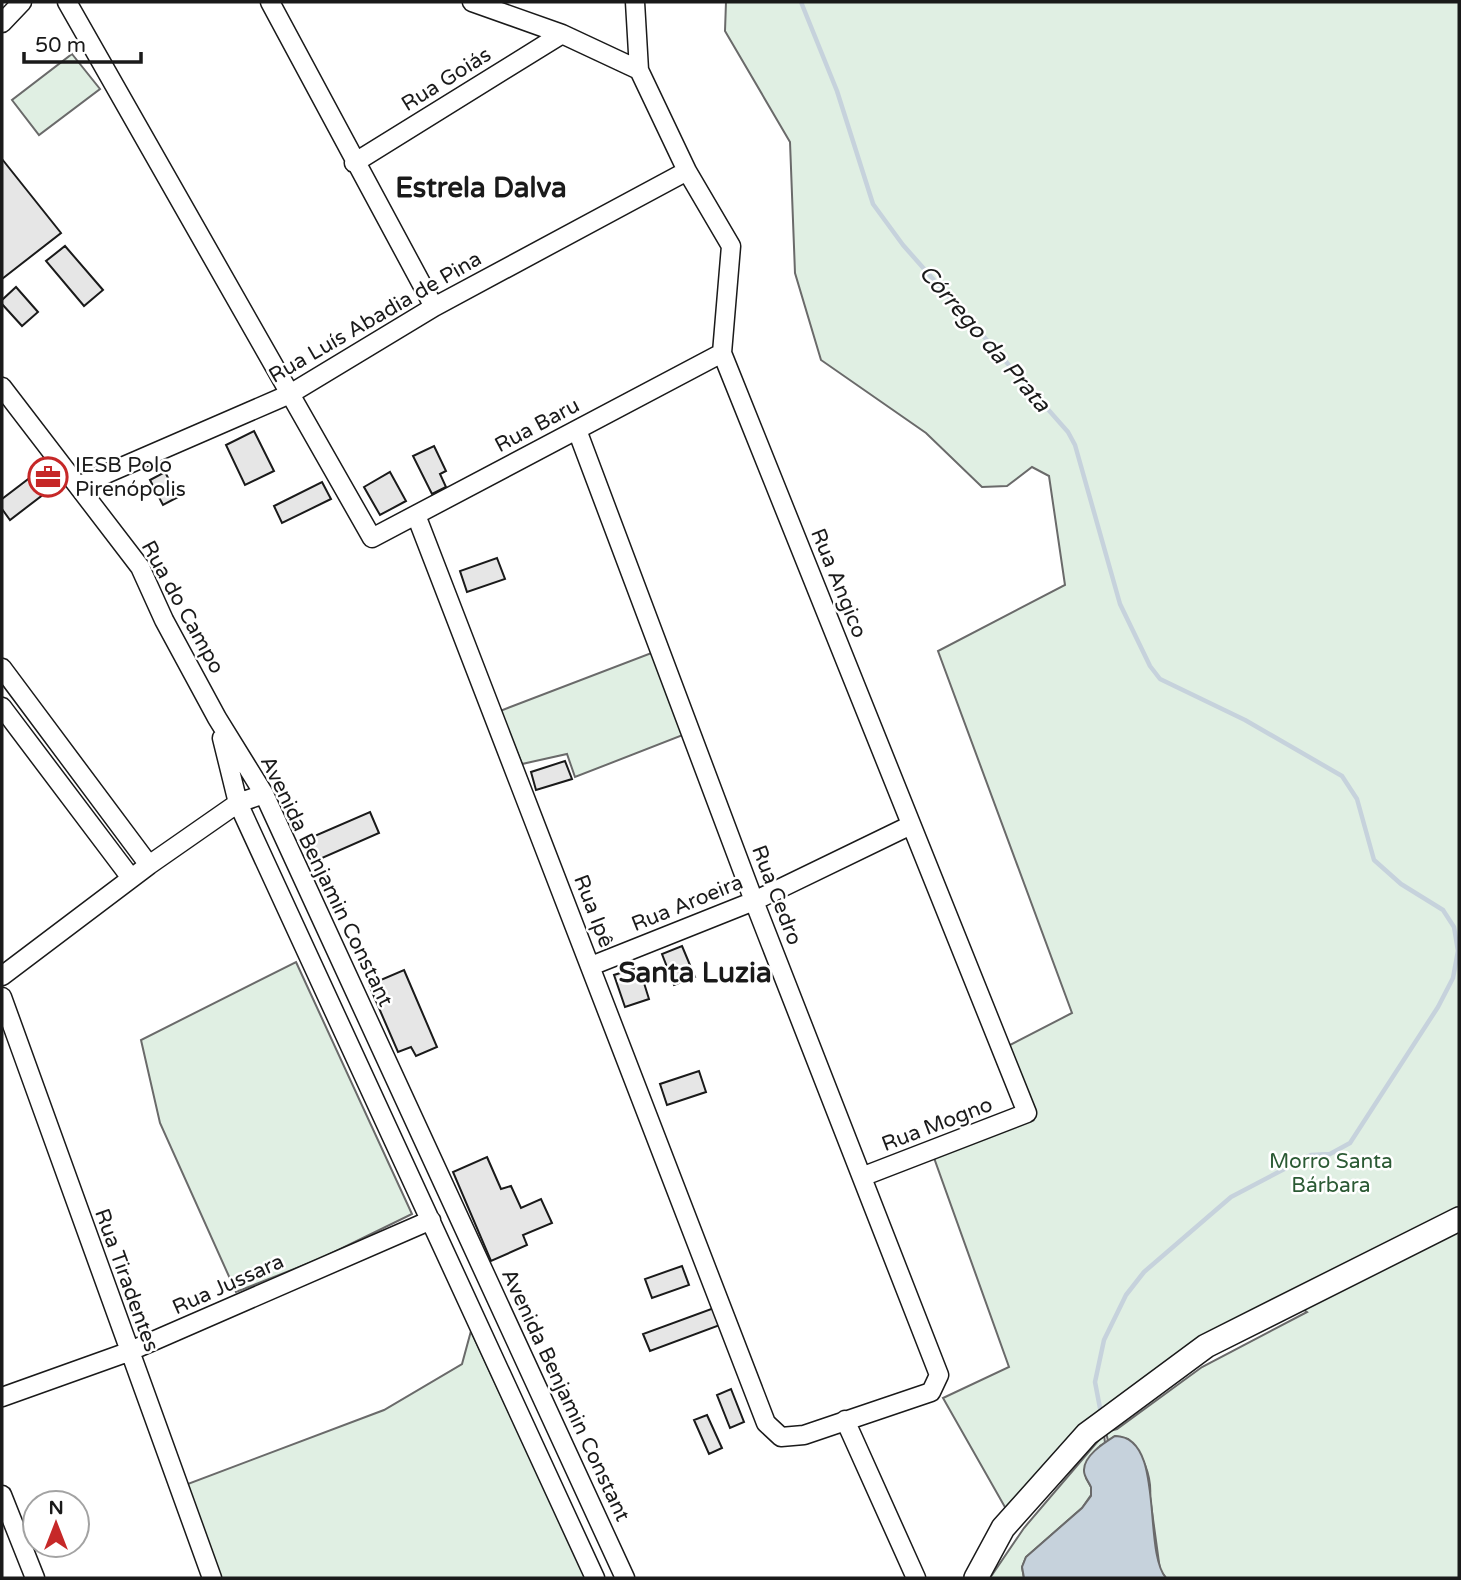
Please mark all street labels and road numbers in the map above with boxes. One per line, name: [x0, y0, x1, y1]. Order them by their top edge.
street label: Rua Goiás: [397, 42, 496, 117]
street label: Rua Luís Abadia de Pina: [264, 246, 486, 389]
street label: Rua Baru: [491, 393, 584, 458]
street label: Rua Angico: [805, 525, 872, 642]
street label: Rua do Campo: [136, 536, 229, 678]
street label: Avenida Benjamin Constant: [255, 752, 398, 1011]
street label: Rua Cedro: [746, 842, 807, 949]
street label: Rua Aroeira: [628, 870, 747, 937]
street label: Rua Ipê: [568, 871, 619, 951]
street label: Rua Mogno: [878, 1092, 996, 1157]
street label: Rua Tiradentes: [89, 1205, 164, 1355]
street label: Rua Jussara: [169, 1249, 288, 1320]
street label: Avenida Benjamin Constant: [496, 1265, 635, 1525]

